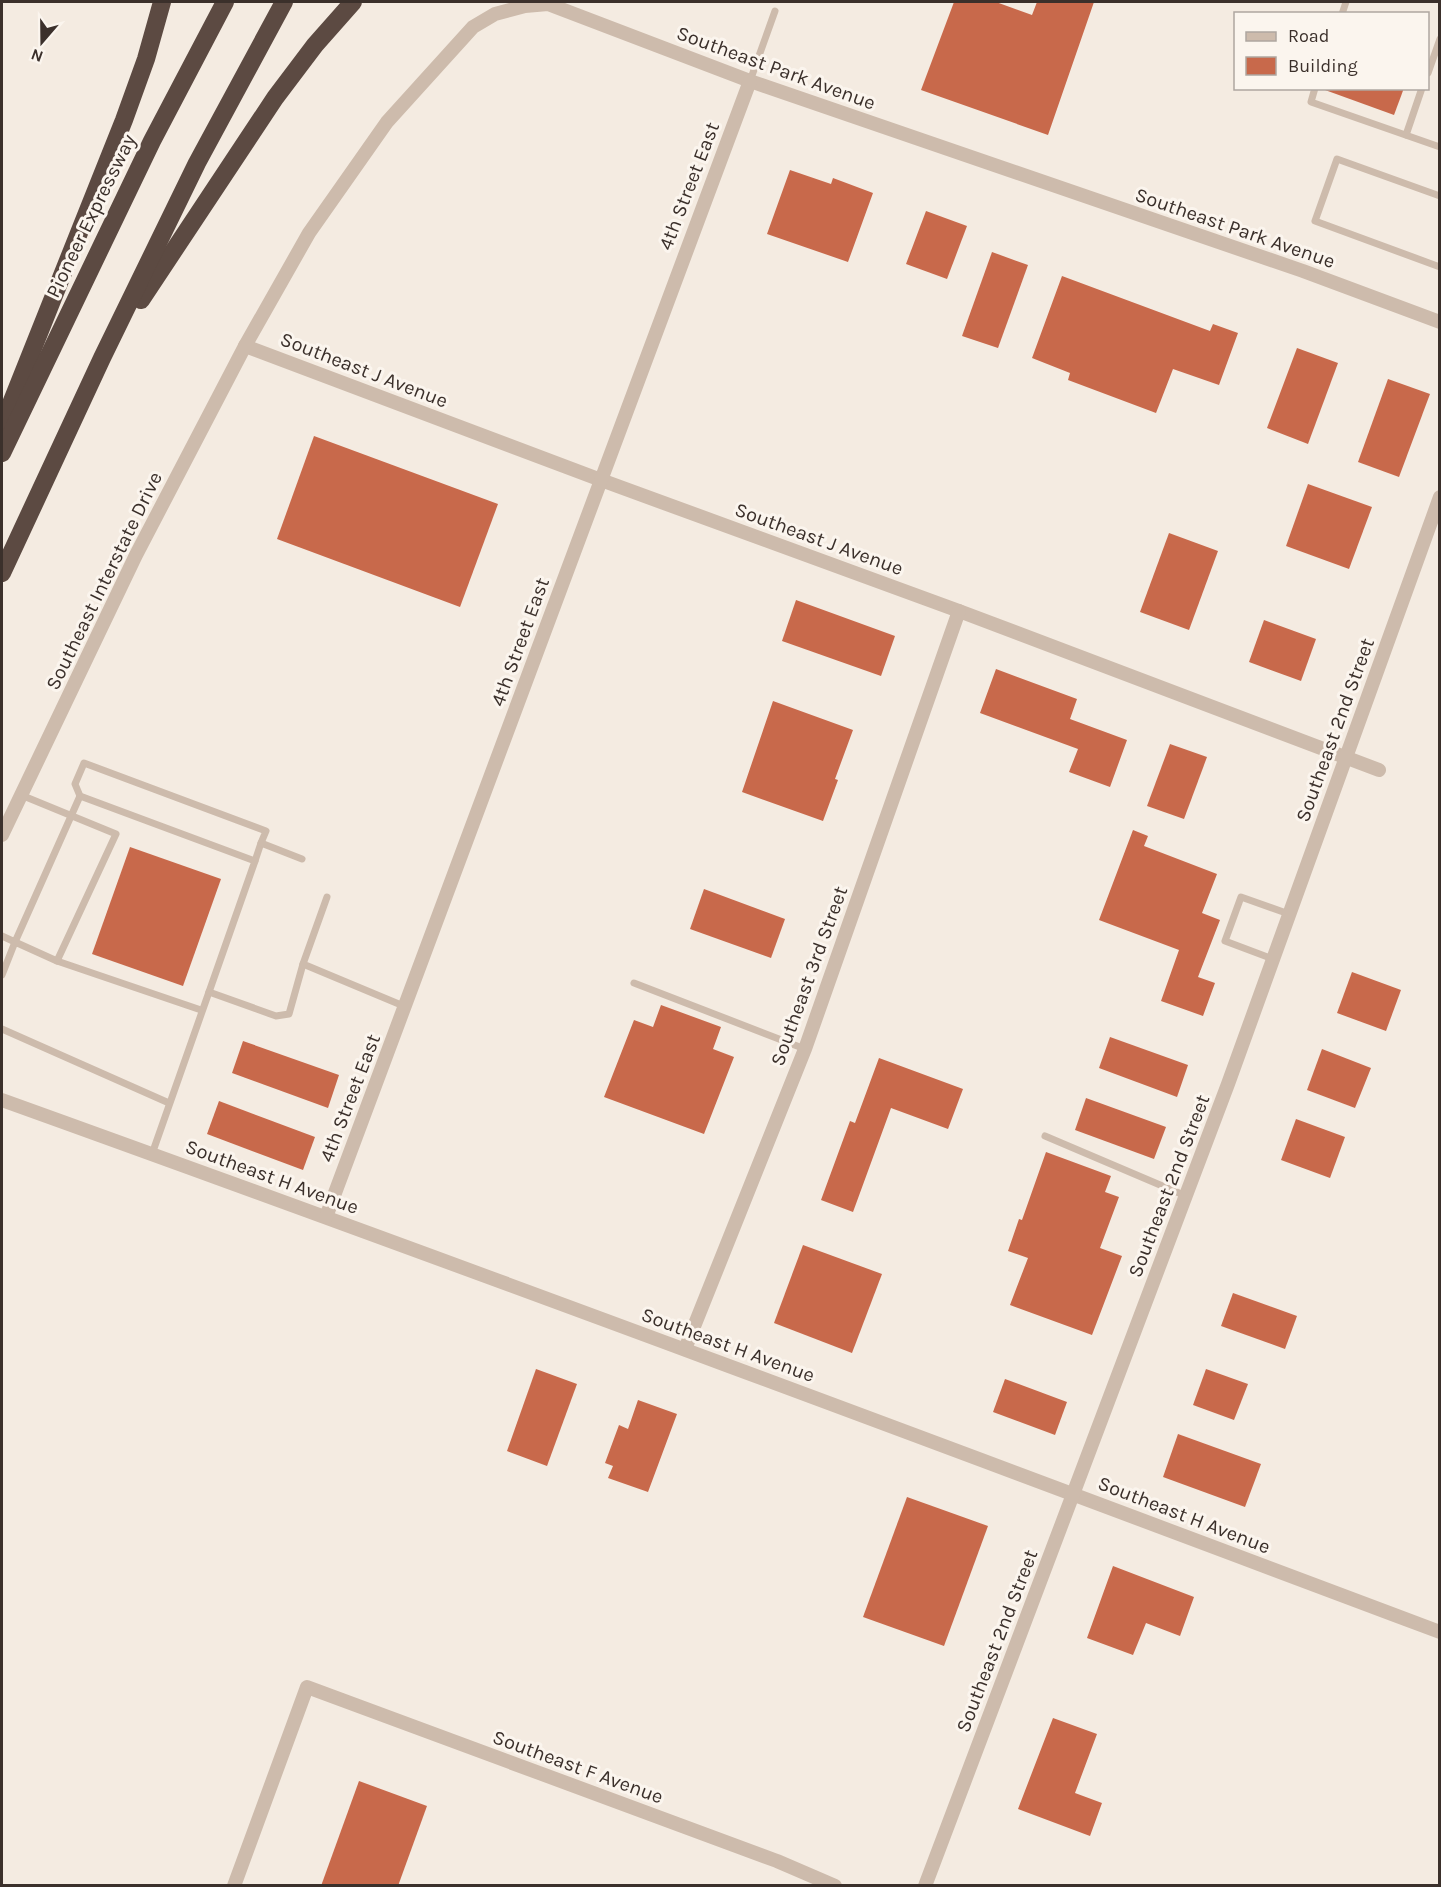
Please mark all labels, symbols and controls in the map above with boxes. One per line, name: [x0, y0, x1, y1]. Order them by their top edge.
north arrow: [12, 12, 72, 72]
legend: [1234, 12, 1429, 90]
street label: Southeast Park Avenue: [673, 21, 879, 115]
text: Road: [1288, 25, 1329, 47]
text: N: [28, 45, 46, 67]
text: Building: [1288, 55, 1358, 77]
street label: 4th Street East: [654, 118, 724, 253]
street label: Pioneer Expressway: [41, 130, 141, 302]
street label: Southeast Park Avenue: [1132, 183, 1338, 273]
street label: Southeast J Avenue: [277, 327, 451, 413]
street label: Southeast Interstate Drive: [41, 468, 167, 694]
street label: Southeast J Avenue: [732, 498, 906, 580]
street label: 4th Street East: [486, 574, 554, 710]
street label: Southeast 2nd Street: [1291, 635, 1379, 825]
street label: Southeast 3rd Street: [766, 883, 852, 1069]
street label: 4th Street East: [315, 1030, 385, 1165]
street label: Southeast 2nd Street: [1124, 1091, 1215, 1281]
street label: Southeast H Avenue: [182, 1135, 362, 1219]
street label: Southeast H Avenue: [638, 1303, 818, 1387]
street label: Southeast H Avenue: [1095, 1472, 1273, 1558]
street label: Southeast 2nd Street: [952, 1546, 1043, 1736]
street label: Southeast F Avenue: [490, 1725, 666, 1809]

